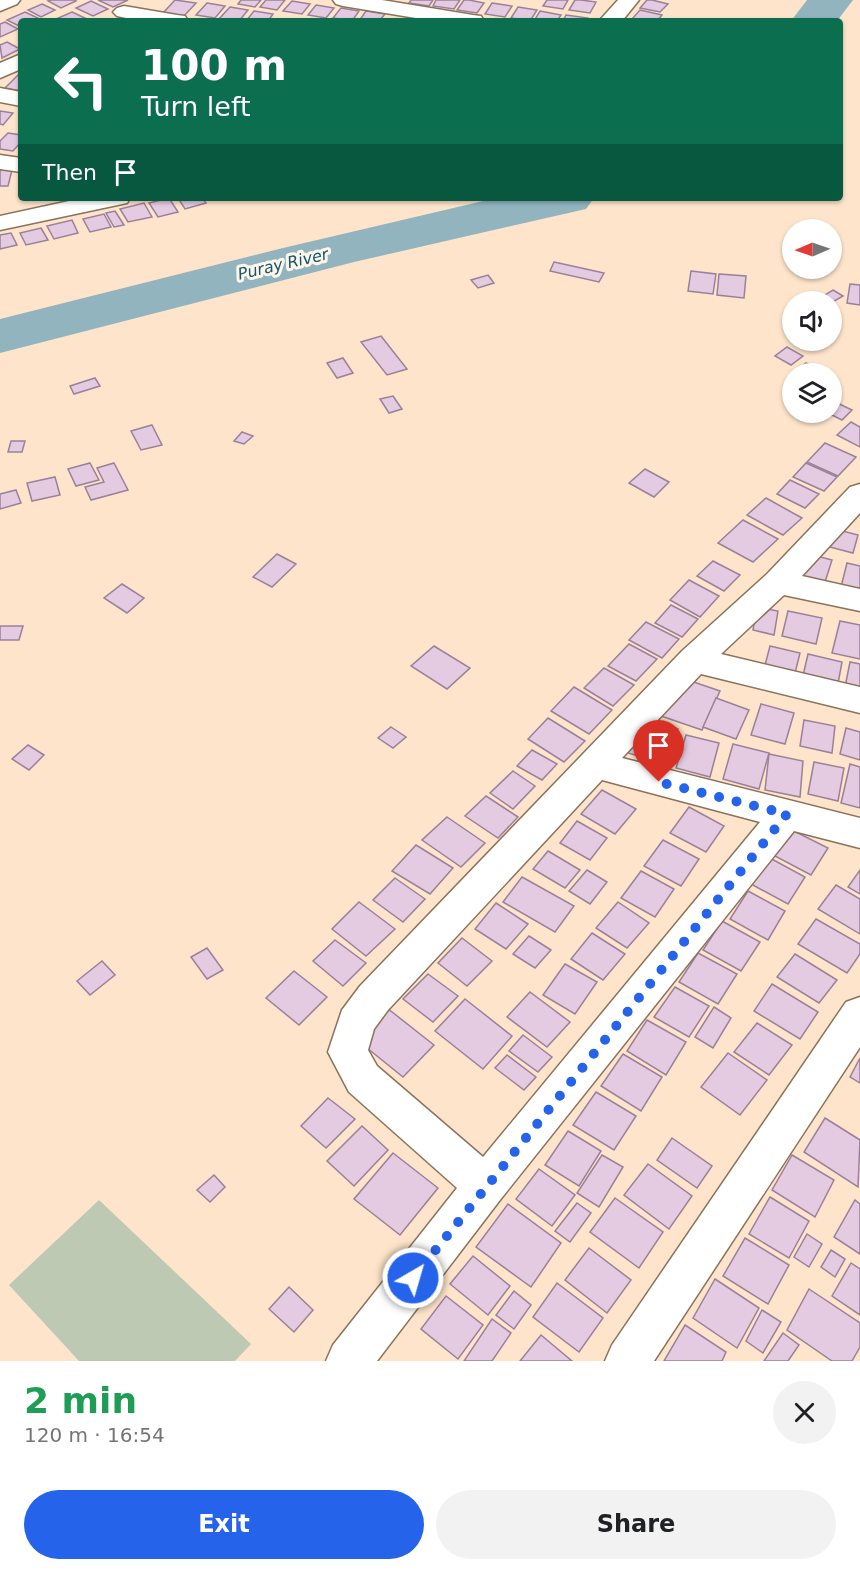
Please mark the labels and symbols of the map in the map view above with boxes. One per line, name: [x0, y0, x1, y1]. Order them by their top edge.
north arrow: [782, 219, 842, 279]
water label: Puray River: [236, 244, 331, 284]
pin: [633, 720, 684, 782]
position arrow: [381, 1246, 445, 1310]

